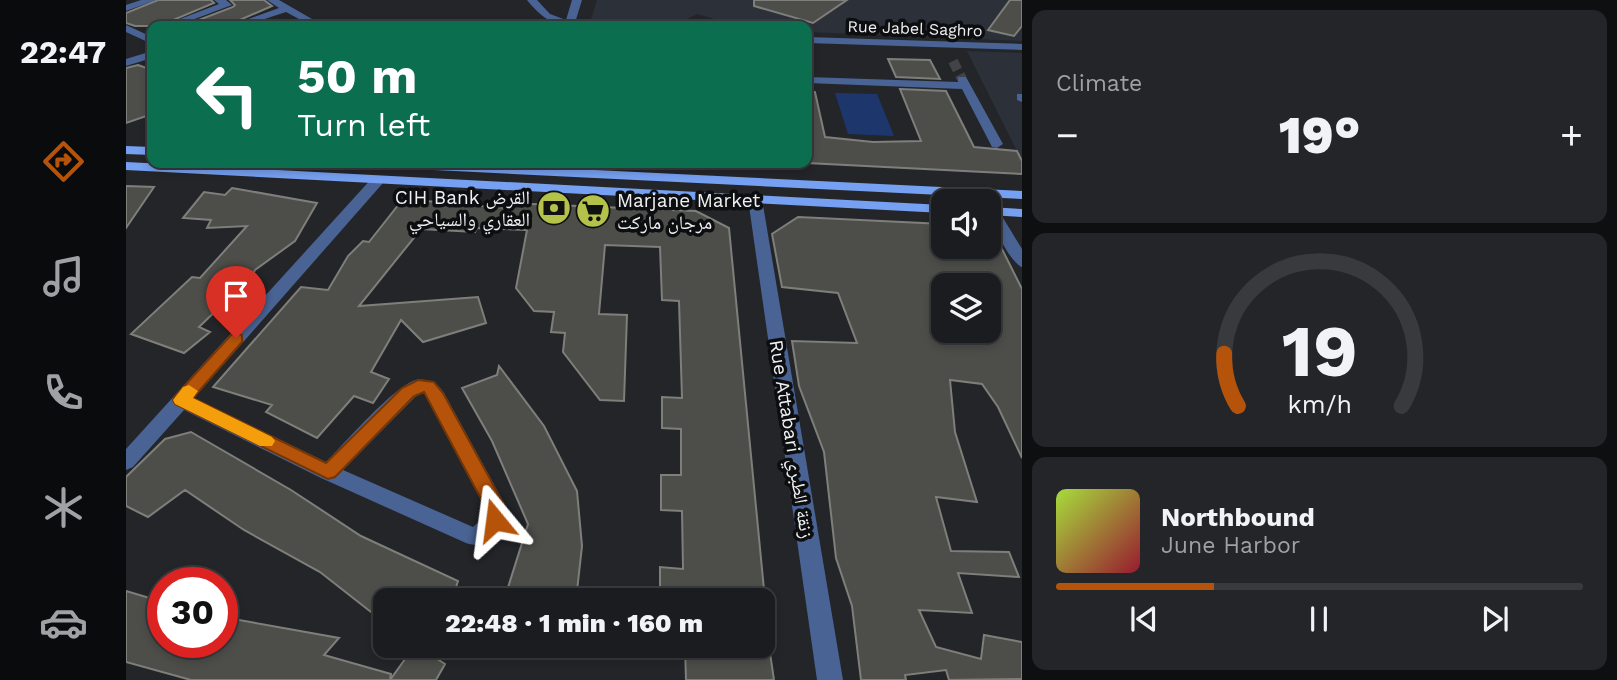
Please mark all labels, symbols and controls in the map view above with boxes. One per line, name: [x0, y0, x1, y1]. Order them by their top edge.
street label: Rue Jabel Saghro: [847, 17, 983, 40]
text: 22:47: [20, 33, 106, 71]
text: 50 m: [297, 47, 417, 105]
icon: left: [182, 49, 273, 140]
text: Climate: [1056, 70, 1142, 97]
text: 19°: [1279, 105, 1360, 166]
text: Turn left: [297, 106, 430, 144]
text: −: [1056, 113, 1079, 157]
text: +: [1560, 113, 1583, 157]
icon: directions: [39, 137, 88, 186]
place label: CIH Bank القرض العقاري والسياحي: [395, 186, 530, 235]
bank icon: CIH Bank القرض العقاري والسياحي: [535, 189, 573, 227]
place label: Marjane Market مرجان ماركت: [617, 189, 760, 234]
map controls: [931, 189, 1001, 343]
button: sound: [931, 189, 1001, 259]
supermarket icon: Marjane Market مرجان ماركت: [574, 192, 612, 230]
icon: music: [39, 252, 88, 301]
pin: [206, 266, 266, 338]
button: layers: [931, 273, 1001, 343]
icon: arrive: [217, 277, 255, 315]
text: 19: [1281, 308, 1358, 394]
street label: Rue Attabari زنقة الطبري: [761, 338, 819, 541]
icon: phone: [39, 368, 88, 417]
text: km/h: [1287, 390, 1352, 419]
icon: climate: [39, 483, 88, 532]
position arrow: [458, 483, 532, 557]
text: Northbound: [1161, 502, 1315, 532]
text: June Harbor: [1161, 532, 1300, 559]
speed limit sign: 30: [147, 567, 238, 658]
icon: car: [39, 598, 88, 647]
icon: previous: [1125, 600, 1163, 638]
icon: pause: [1300, 600, 1338, 638]
icon: next: [1476, 600, 1514, 638]
text: 22:48 · 1 min · 160 m: [445, 608, 703, 638]

